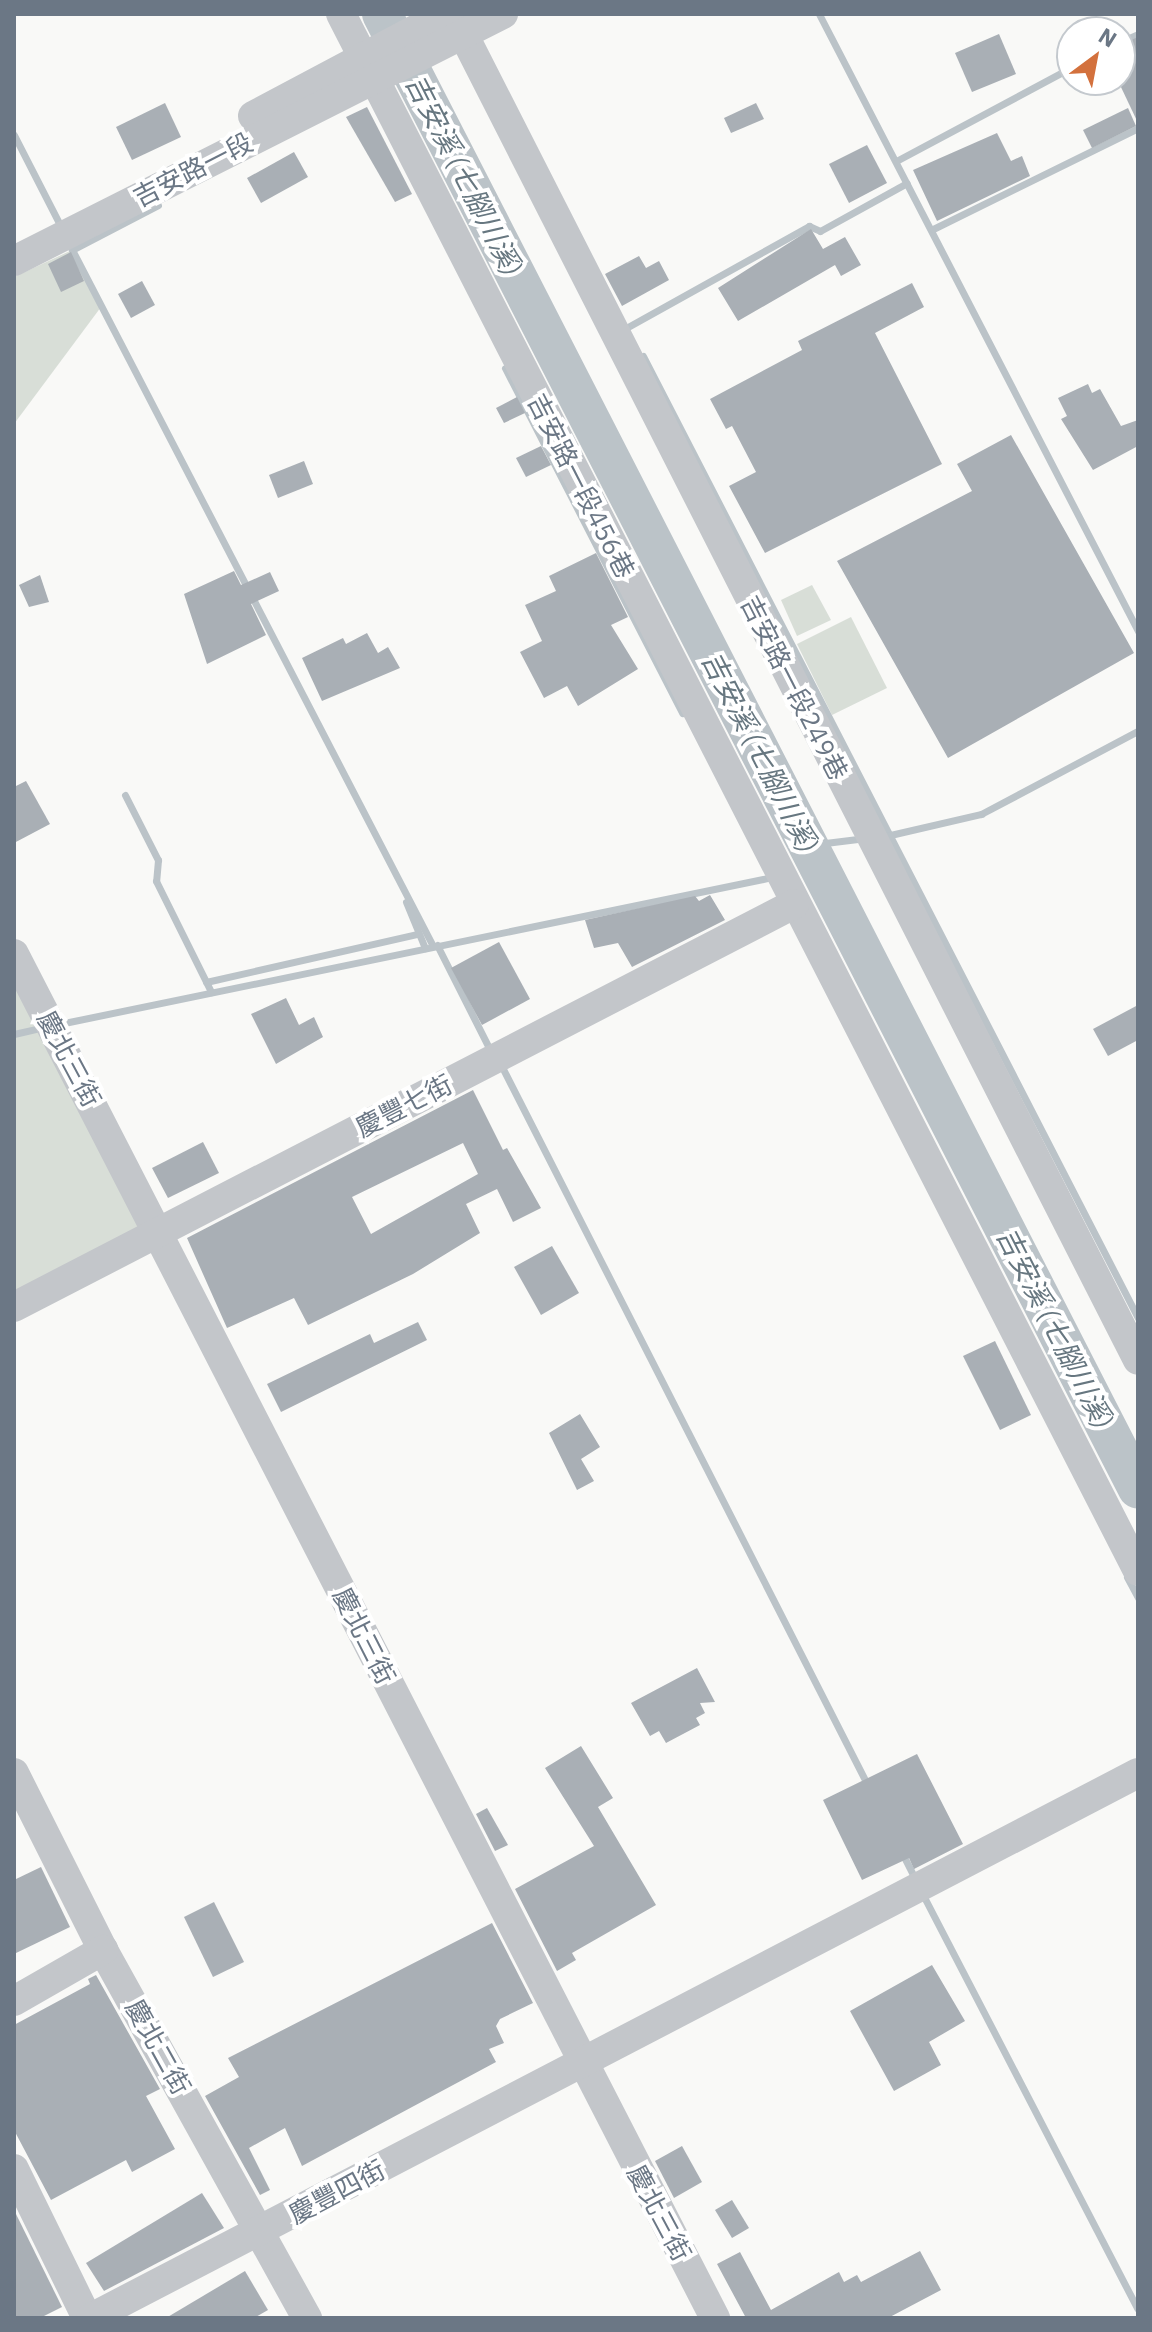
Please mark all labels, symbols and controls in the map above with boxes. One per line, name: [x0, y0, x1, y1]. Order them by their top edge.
north arrow: [1056, 16, 1136, 96]
text: N: [1093, 20, 1122, 53]
water label: 吉安溪 (七腳川溪): [399, 69, 529, 281]
street label: 吉安路一段: [128, 127, 258, 213]
street label: 吉安路一段456巷: [521, 389, 641, 583]
street label: 吉安路一段249巷: [734, 591, 854, 785]
water label: 吉安溪 (七腳川溪): [695, 646, 825, 858]
street label: 慶北三街: [31, 1006, 107, 1112]
street label: 慶豐七街: [351, 1068, 457, 1144]
water label: 吉安溪 (七腳川溪): [990, 1222, 1120, 1434]
street label: 慶北三街: [326, 1583, 402, 1689]
street label: 慶北二街: [119, 1994, 197, 2100]
street label: 慶豐四街: [284, 2154, 390, 2230]
street label: 慶北三街: [621, 2160, 697, 2266]

